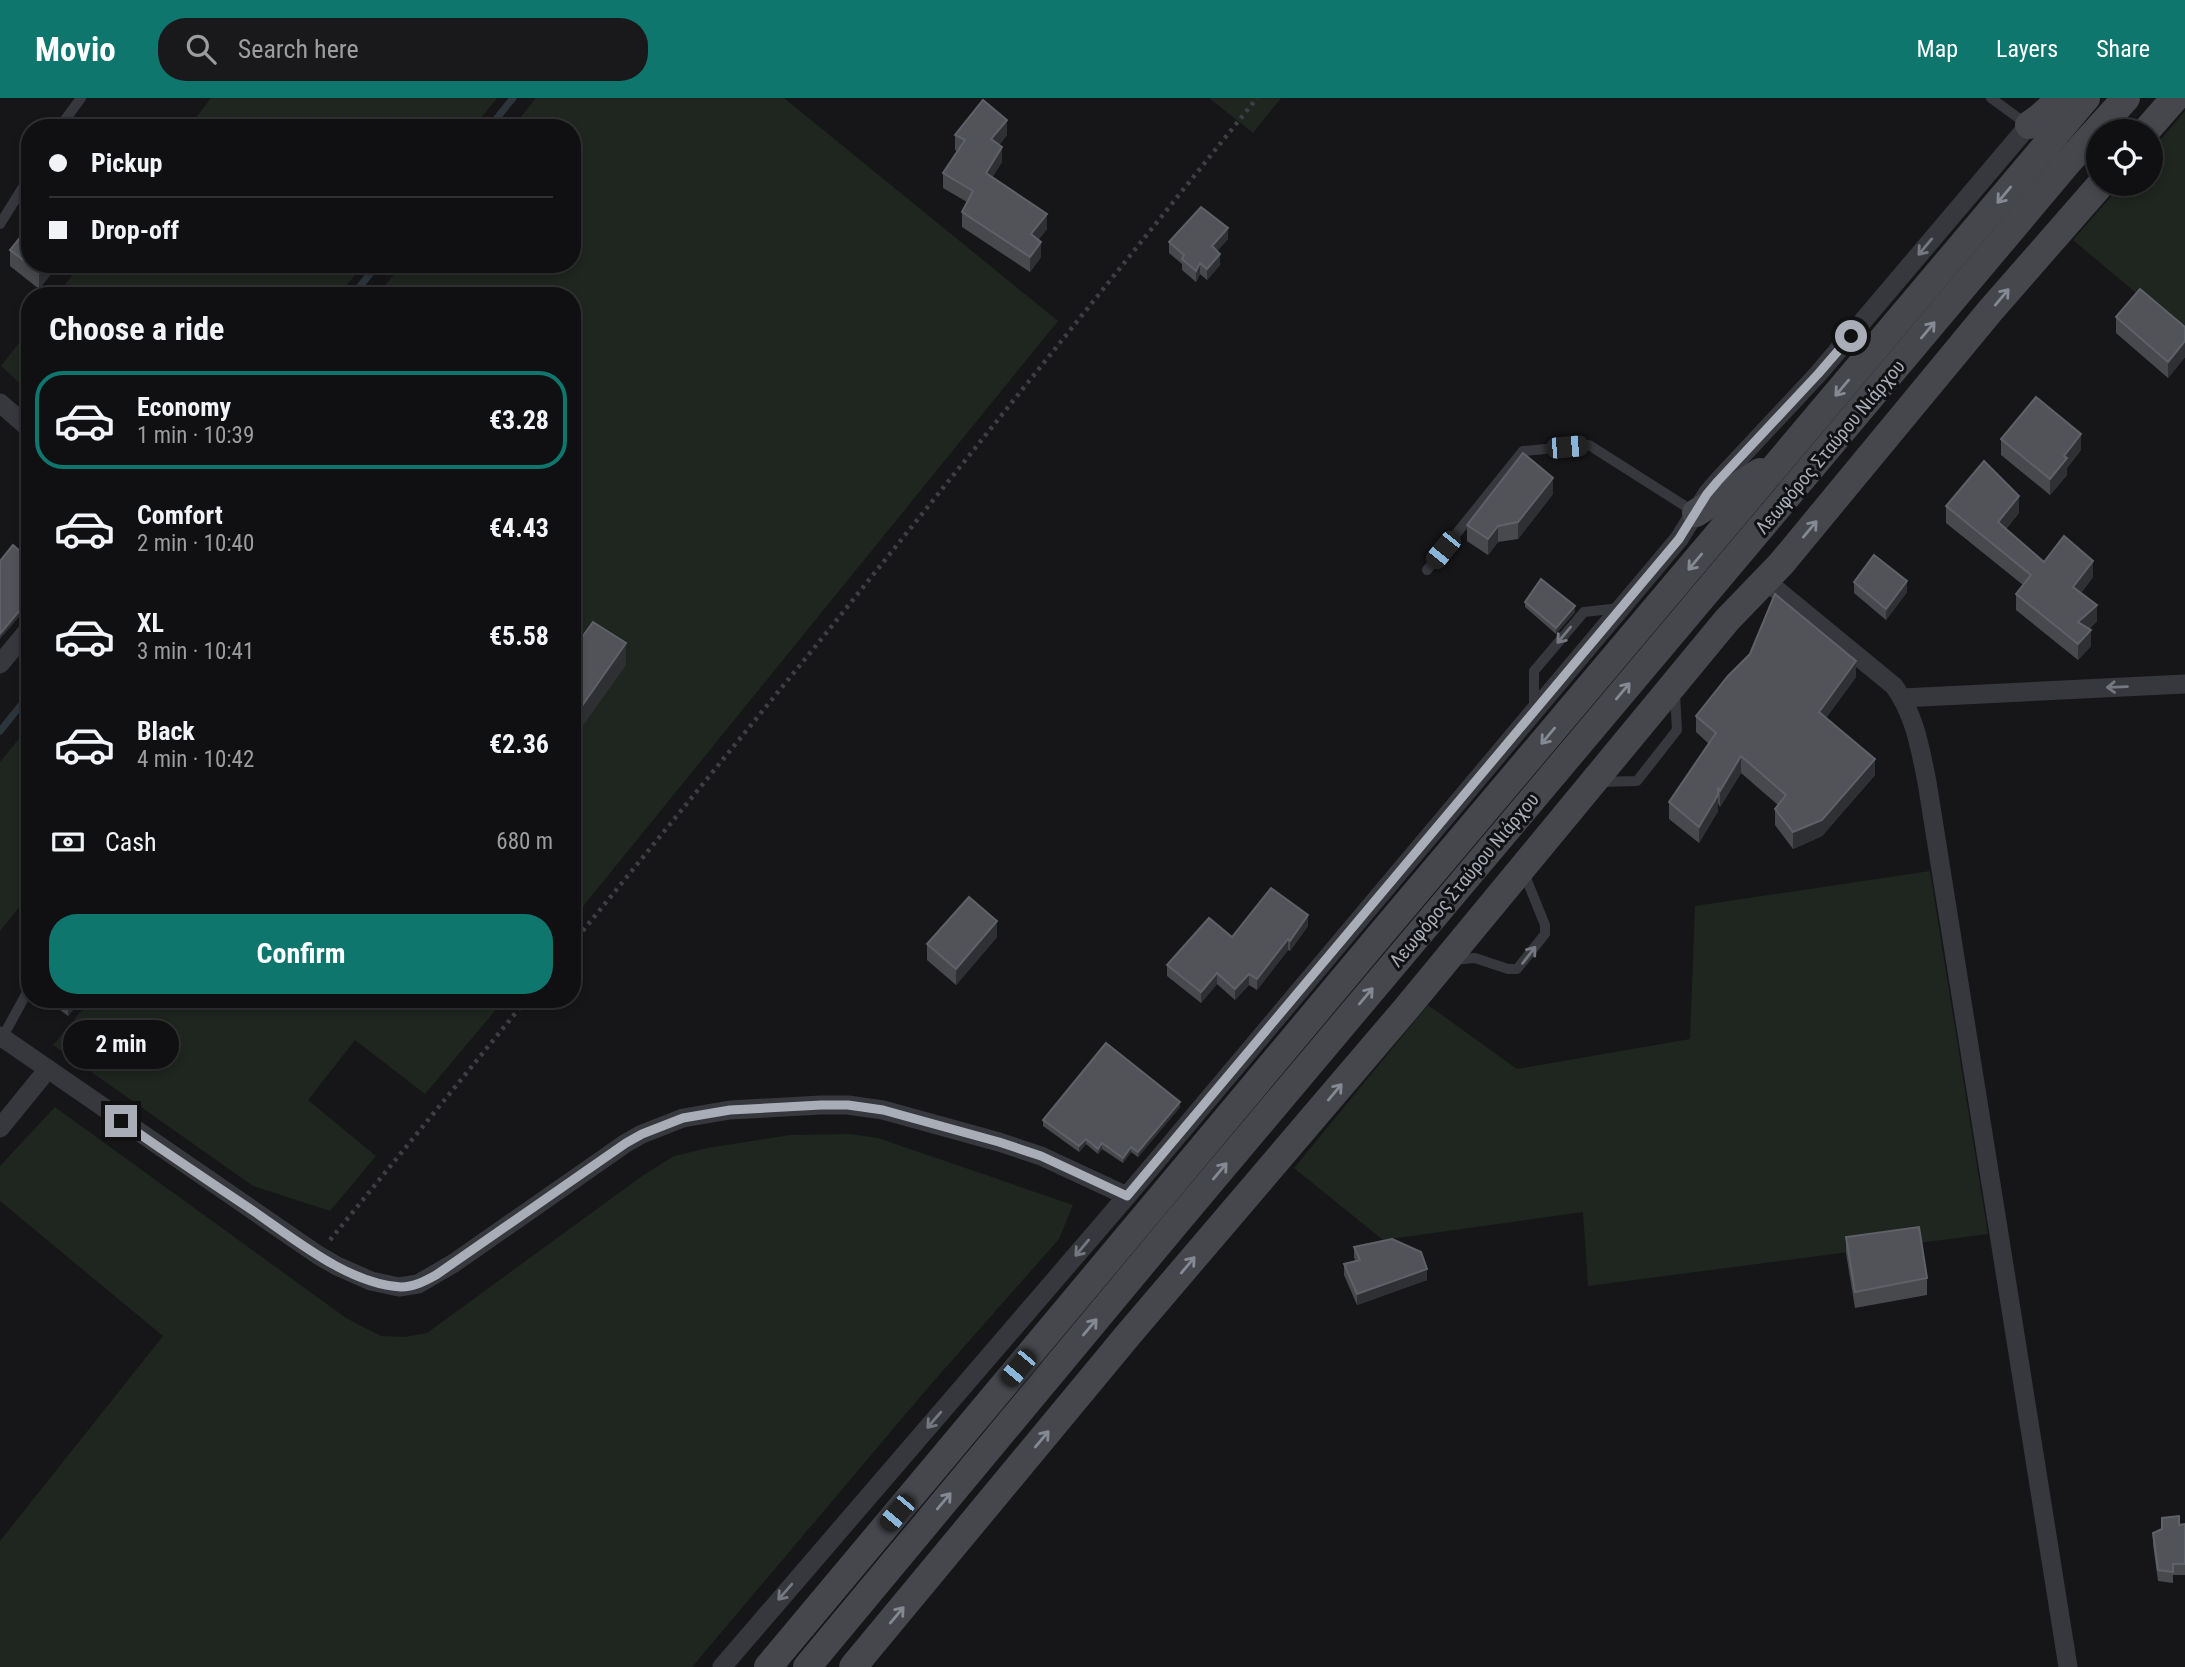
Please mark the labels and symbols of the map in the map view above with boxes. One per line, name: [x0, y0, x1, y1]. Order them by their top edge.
one-way arrow: [1996, 186, 2012, 204]
one-way arrow: [1917, 237, 1933, 255]
one-way arrow: [1994, 289, 2010, 307]
route start: [1835, 320, 1867, 352]
one-way arrow: [1921, 322, 1936, 340]
street label: Λεωφόρος Σταύρου Νιάρχου: [1750, 355, 1910, 539]
one-way arrow: [1834, 379, 1850, 397]
car: [1546, 435, 1589, 459]
one-way arrow: [1802, 521, 1818, 539]
car: [1422, 527, 1465, 573]
one-way arrow: [1687, 553, 1703, 571]
one-way arrow: [1556, 626, 1572, 644]
one-way arrow: [2106, 680, 2129, 693]
one-way arrow: [1615, 682, 1631, 700]
one-way arrow: [1540, 727, 1556, 745]
street label: Λεωφόρος Σταύρου Νιάρχου: [1384, 788, 1544, 972]
one-way arrow: [1521, 946, 1536, 965]
one-way arrow: [1359, 988, 1374, 1006]
callout: 2 min: [63, 1020, 179, 1068]
one-way arrow: [1327, 1083, 1343, 1101]
route end: [105, 1105, 137, 1137]
one-way arrow: [1212, 1162, 1228, 1180]
one-way arrow: [1074, 1238, 1090, 1256]
one-way arrow: [1180, 1256, 1196, 1274]
one-way arrow: [1082, 1318, 1098, 1336]
car: [997, 1345, 1040, 1391]
one-way arrow: [926, 1411, 942, 1429]
one-way arrow: [1034, 1431, 1050, 1449]
car: [876, 1490, 919, 1536]
one-way arrow: [936, 1493, 952, 1511]
one-way arrow: [777, 1583, 793, 1601]
one-way arrow: [889, 1606, 905, 1624]

